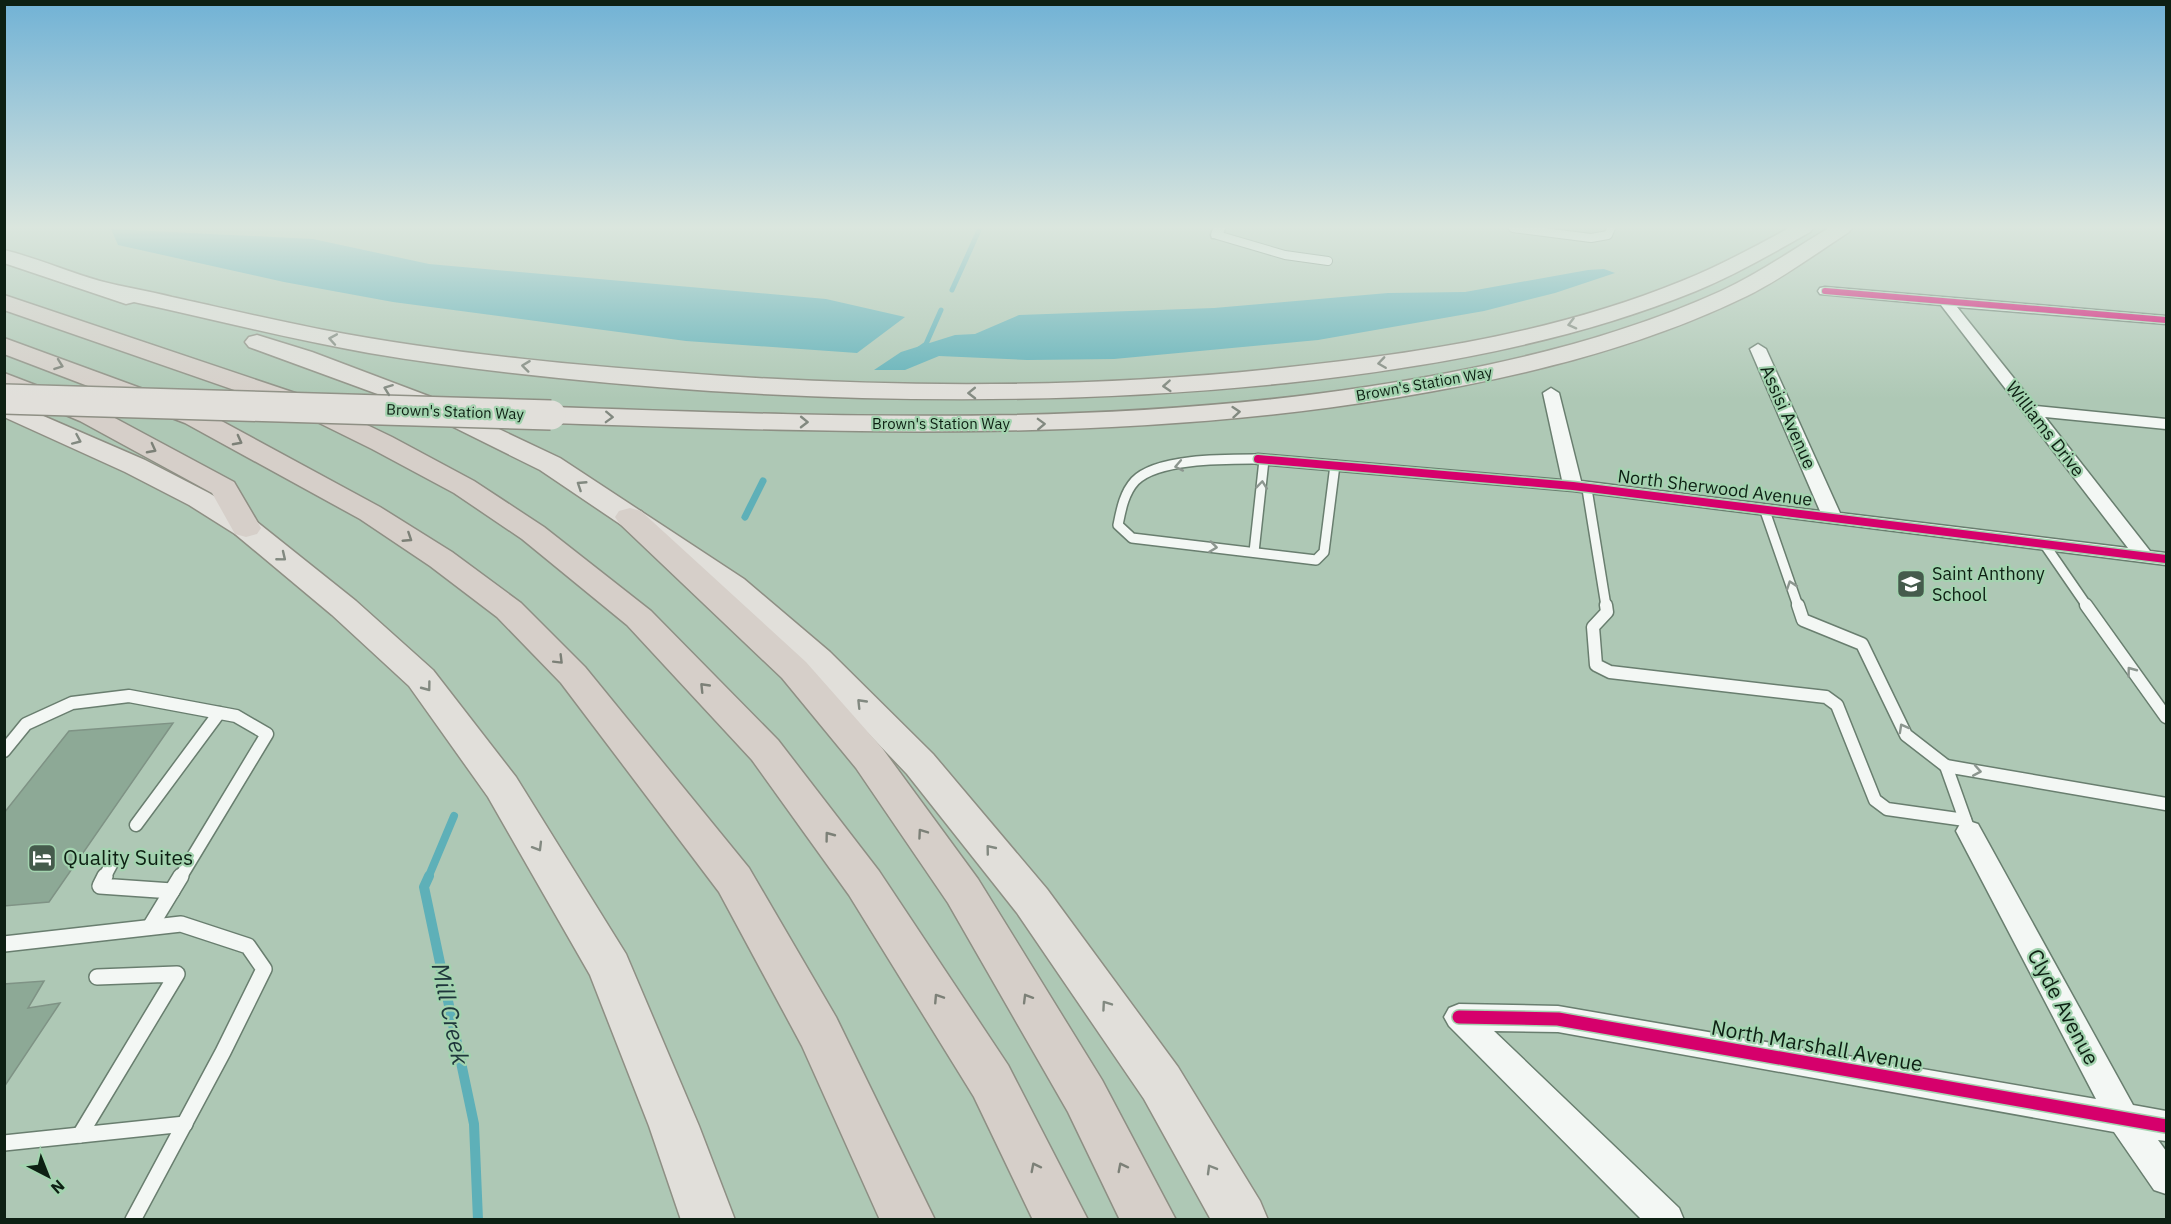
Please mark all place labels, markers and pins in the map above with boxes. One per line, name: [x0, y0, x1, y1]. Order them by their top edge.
place label: Saint Anthony School: [1932, 562, 2045, 606]
school or university icon: Saint Anthony School: [1895, 568, 1927, 600]
hotel icon: Quality Suites: [26, 842, 58, 874]
place label: Quality Suites: [63, 843, 193, 871]

